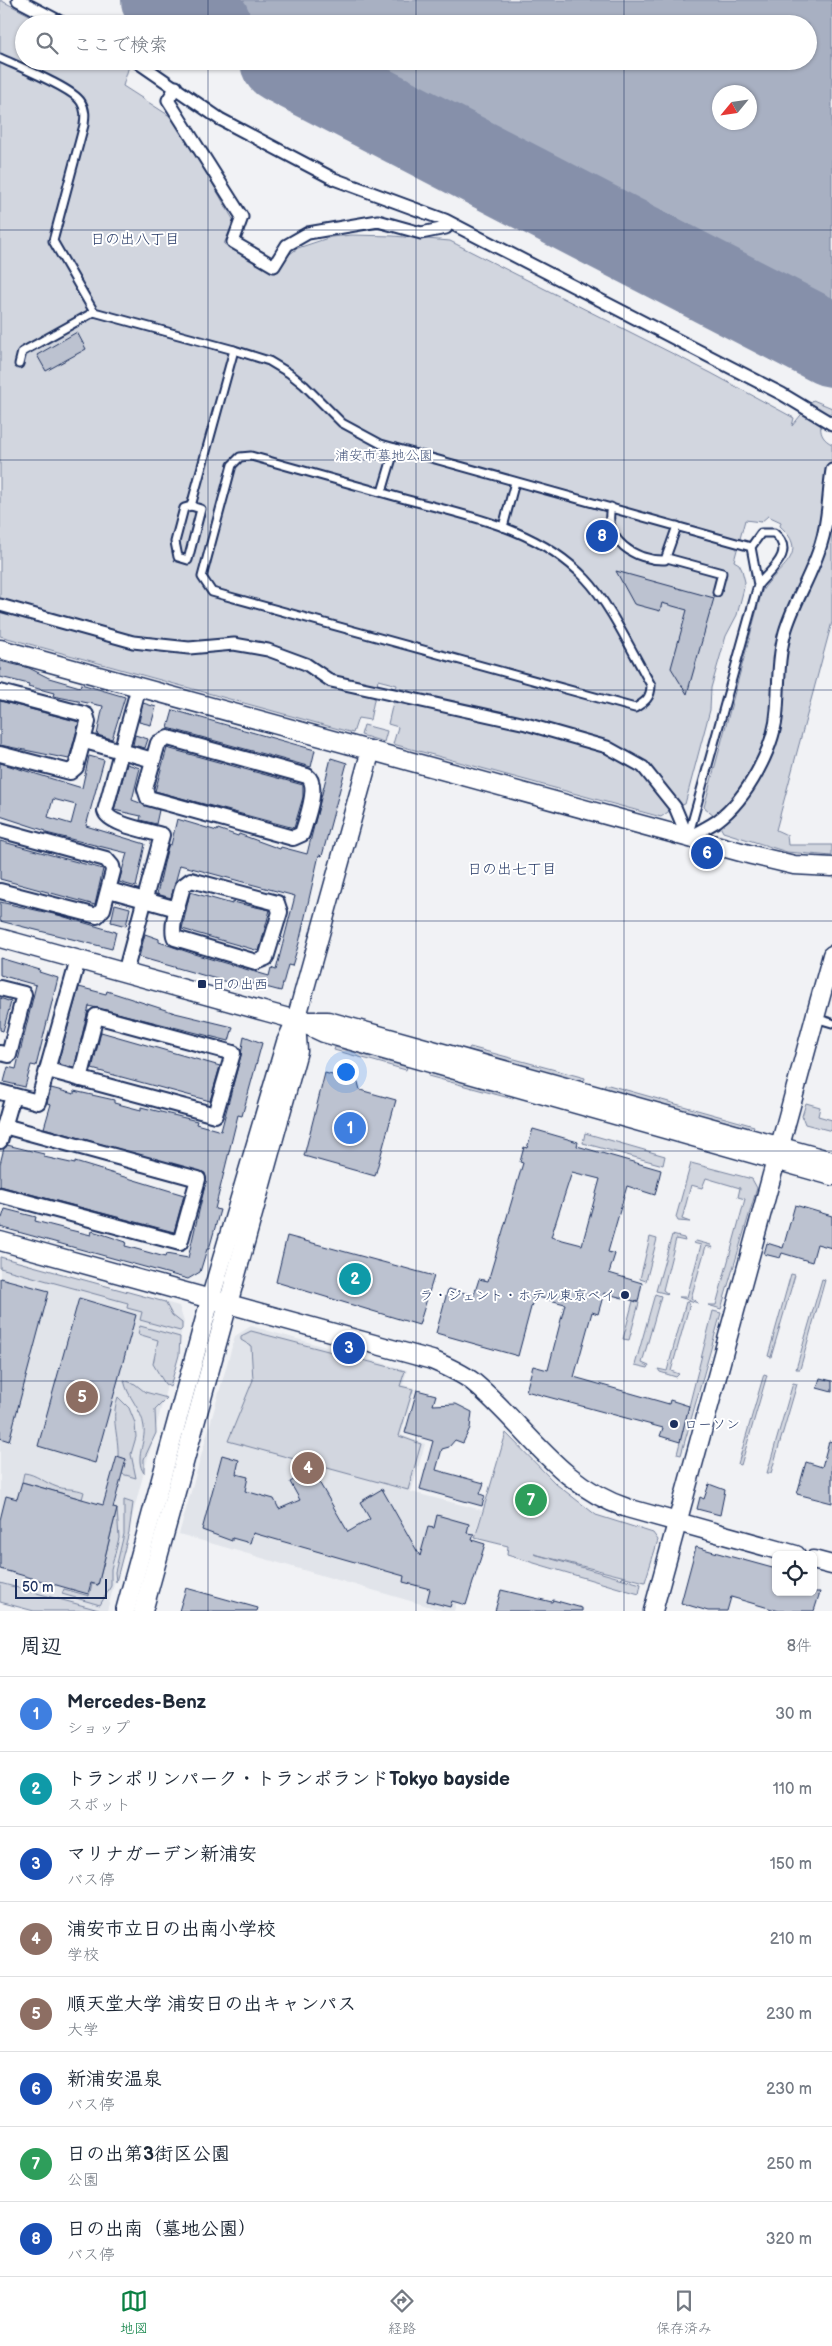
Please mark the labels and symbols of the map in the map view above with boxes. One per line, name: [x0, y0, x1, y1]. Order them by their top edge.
north arrow: [712, 85, 757, 130]
district label: 日の出八丁目: [90, 230, 180, 249]
park label: 浦安市墓地公園: [335, 447, 433, 464]
pin: 8: [586, 517, 618, 555]
pin: 6: [691, 834, 723, 872]
district label: 日の出七丁目: [467, 860, 557, 879]
place label: 日の出西: [212, 976, 268, 993]
marker: 日の出西: [196, 978, 208, 990]
your location: [333, 1059, 359, 1085]
pin: 1: [334, 1109, 366, 1147]
pin: 2: [339, 1260, 371, 1298]
place label: ラ・ジェント・ホテル東京ベイ: [420, 1287, 615, 1304]
marker: ラ・ジェント・ホテル東京ベイ: [619, 1289, 631, 1301]
pin: 3: [333, 1329, 365, 1367]
pin: 5: [66, 1378, 98, 1416]
place label: ローソン: [684, 1416, 740, 1433]
marker: ローソン: [668, 1418, 680, 1430]
pin: 4: [292, 1449, 324, 1487]
pin: 7: [515, 1481, 547, 1519]
scale bar: [15, 1576, 108, 1599]

